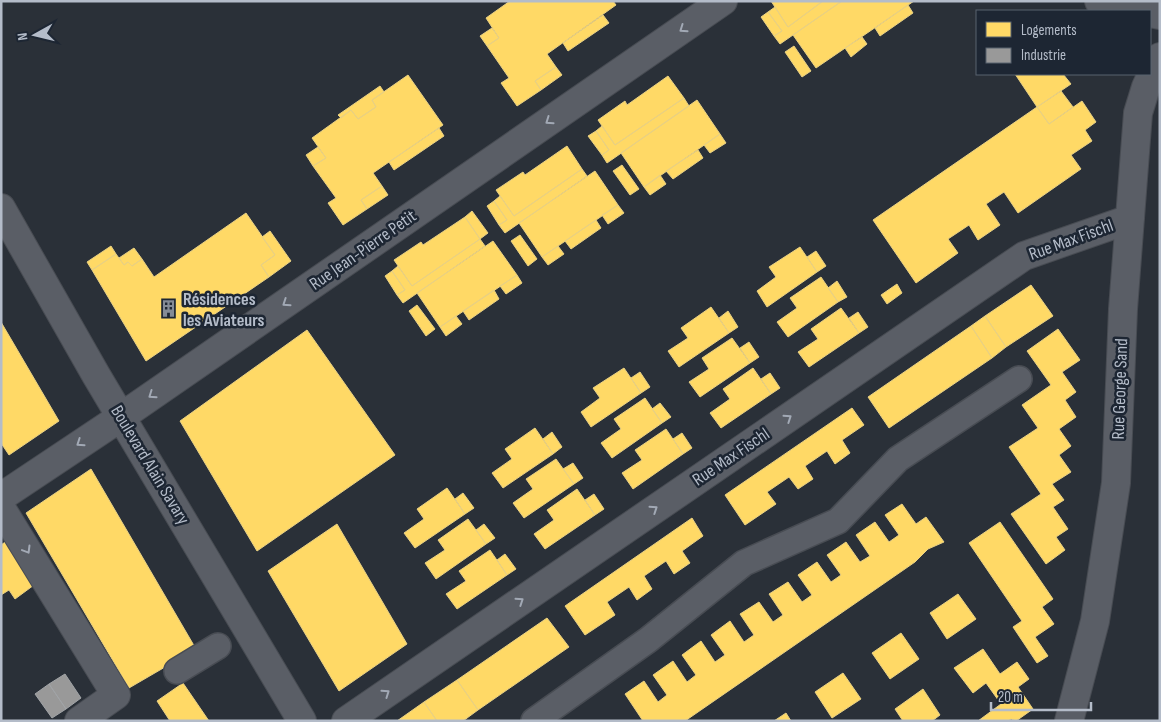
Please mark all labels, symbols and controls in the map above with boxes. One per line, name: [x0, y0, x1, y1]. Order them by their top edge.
north arrow: [10, 10, 60, 60]
legend: [976, 10, 1151, 75]
text: Logements: [1021, 21, 1077, 40]
one-way arrow: [679, 23, 689, 32]
text: N: [14, 32, 32, 42]
text: Industrie: [1021, 46, 1066, 65]
one-way arrow: [545, 115, 555, 124]
street label: Rue Jean-Pierre Petit: [306, 205, 421, 295]
street label: Rue Max Fischl: [1026, 215, 1116, 265]
place label: Résidences les Aviateurs: [183, 289, 265, 331]
one-way arrow: [282, 297, 291, 306]
building icon: Résidences les Aviateurs: [159, 299, 179, 319]
street label: Rue George Sand: [1108, 338, 1132, 440]
one-way arrow: [148, 389, 158, 398]
street label: Boulevard Alain Savary: [106, 402, 194, 528]
one-way arrow: [783, 415, 792, 424]
street label: Rue Max Fischl: [689, 424, 773, 490]
one-way arrow: [77, 437, 86, 446]
one-way arrow: [649, 506, 658, 516]
one-way arrow: [20, 544, 30, 553]
one-way arrow: [514, 598, 524, 607]
scale bar: [991, 680, 1091, 712]
text: 20 m: [998, 688, 1023, 707]
one-way arrow: [380, 690, 390, 699]

